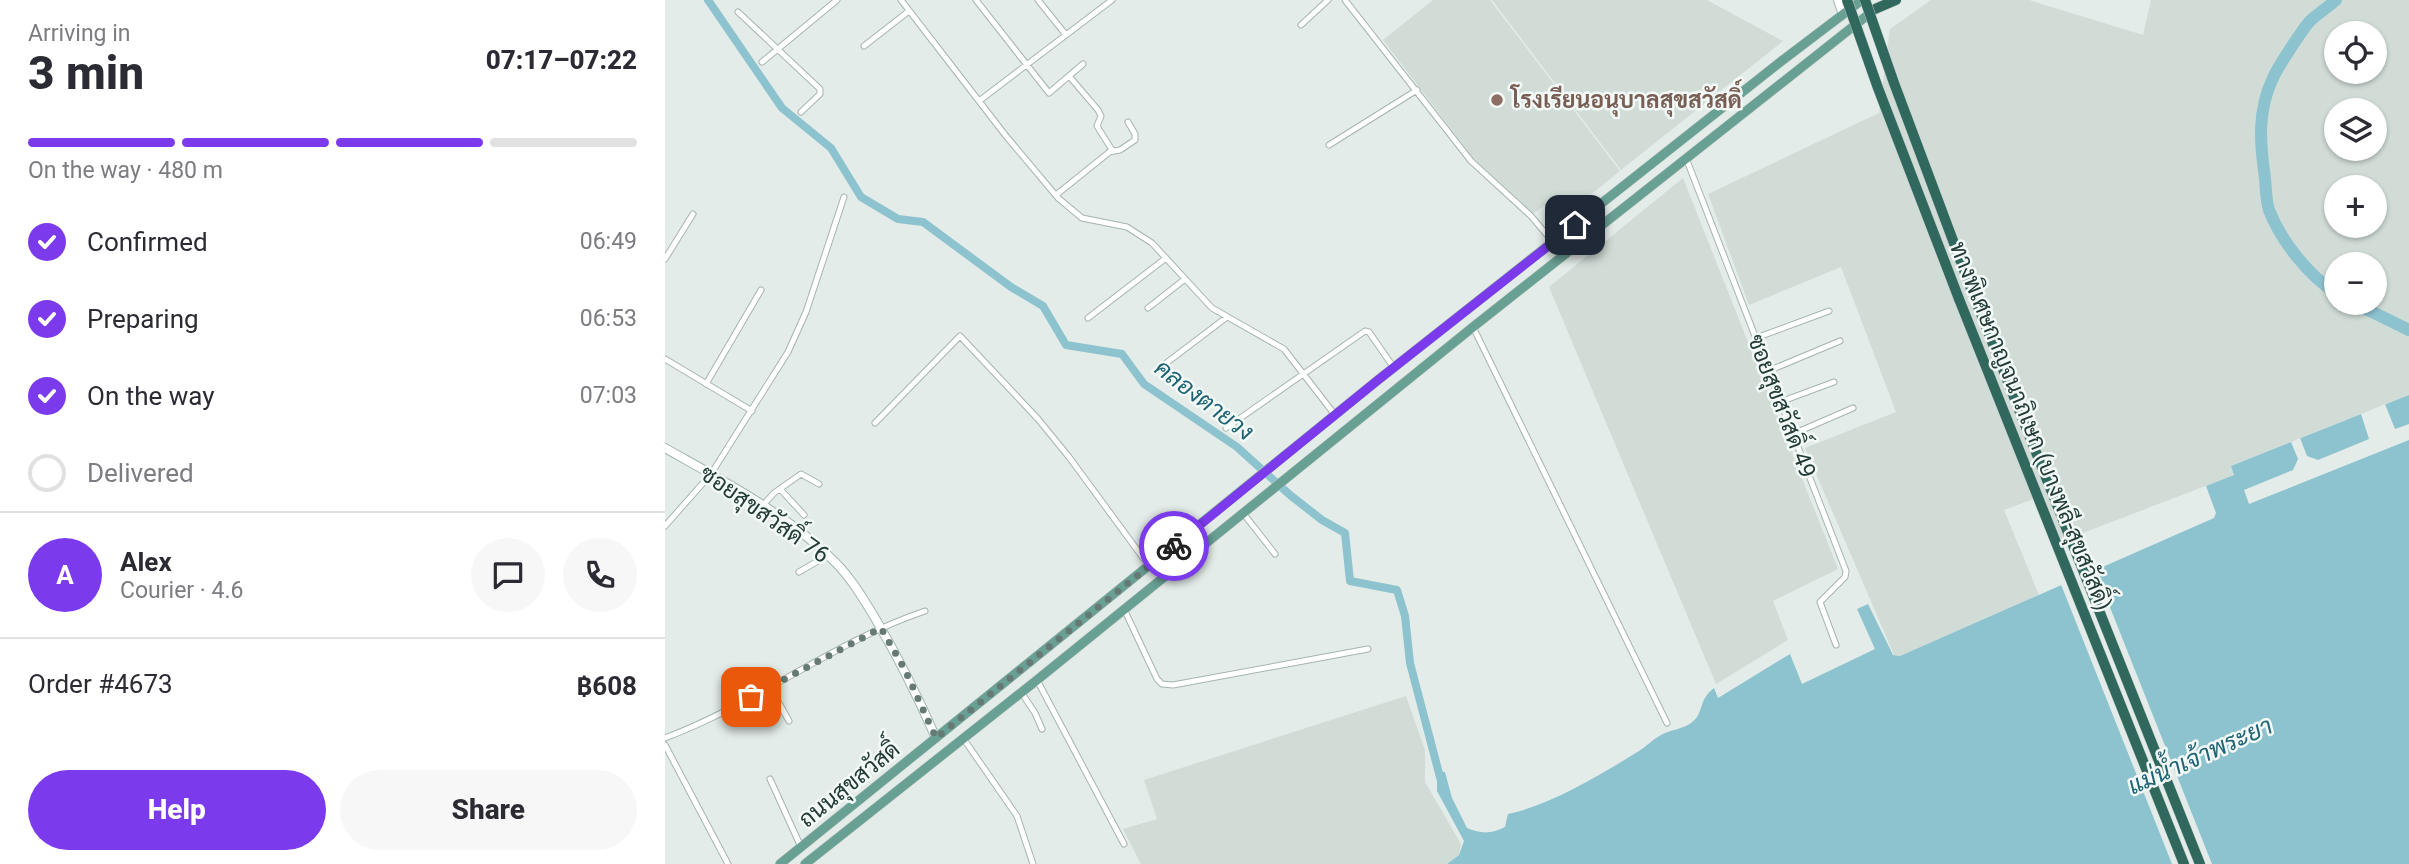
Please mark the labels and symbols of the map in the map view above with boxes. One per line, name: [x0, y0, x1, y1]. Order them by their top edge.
place label: โรงเรียนอนุบาลสุขสวัสดิ์: [1509, 79, 1742, 117]
marker: โรงเรียนอนุบาลสุขสวัสดิ์: [1489, 92, 1505, 108]
pin: [1545, 195, 1605, 255]
street label: ทางพิเศษกาญจนาภิเษก (บางพลี-สุขสวัสดิ์): [1942, 234, 2125, 615]
street label: ซอยสุขสวัสดิ์ 49: [1740, 327, 1830, 482]
water label: คลองตายวง: [1149, 354, 1259, 446]
street label: ซอยสุขสวัสดิ์ 76: [694, 453, 840, 571]
courier: [1139, 511, 1209, 581]
pin: [721, 667, 781, 727]
water label: แม่น้ำเจ้าพระยา: [2121, 706, 2277, 800]
street label: ถนนสุขสวัสดิ์: [788, 729, 906, 835]

